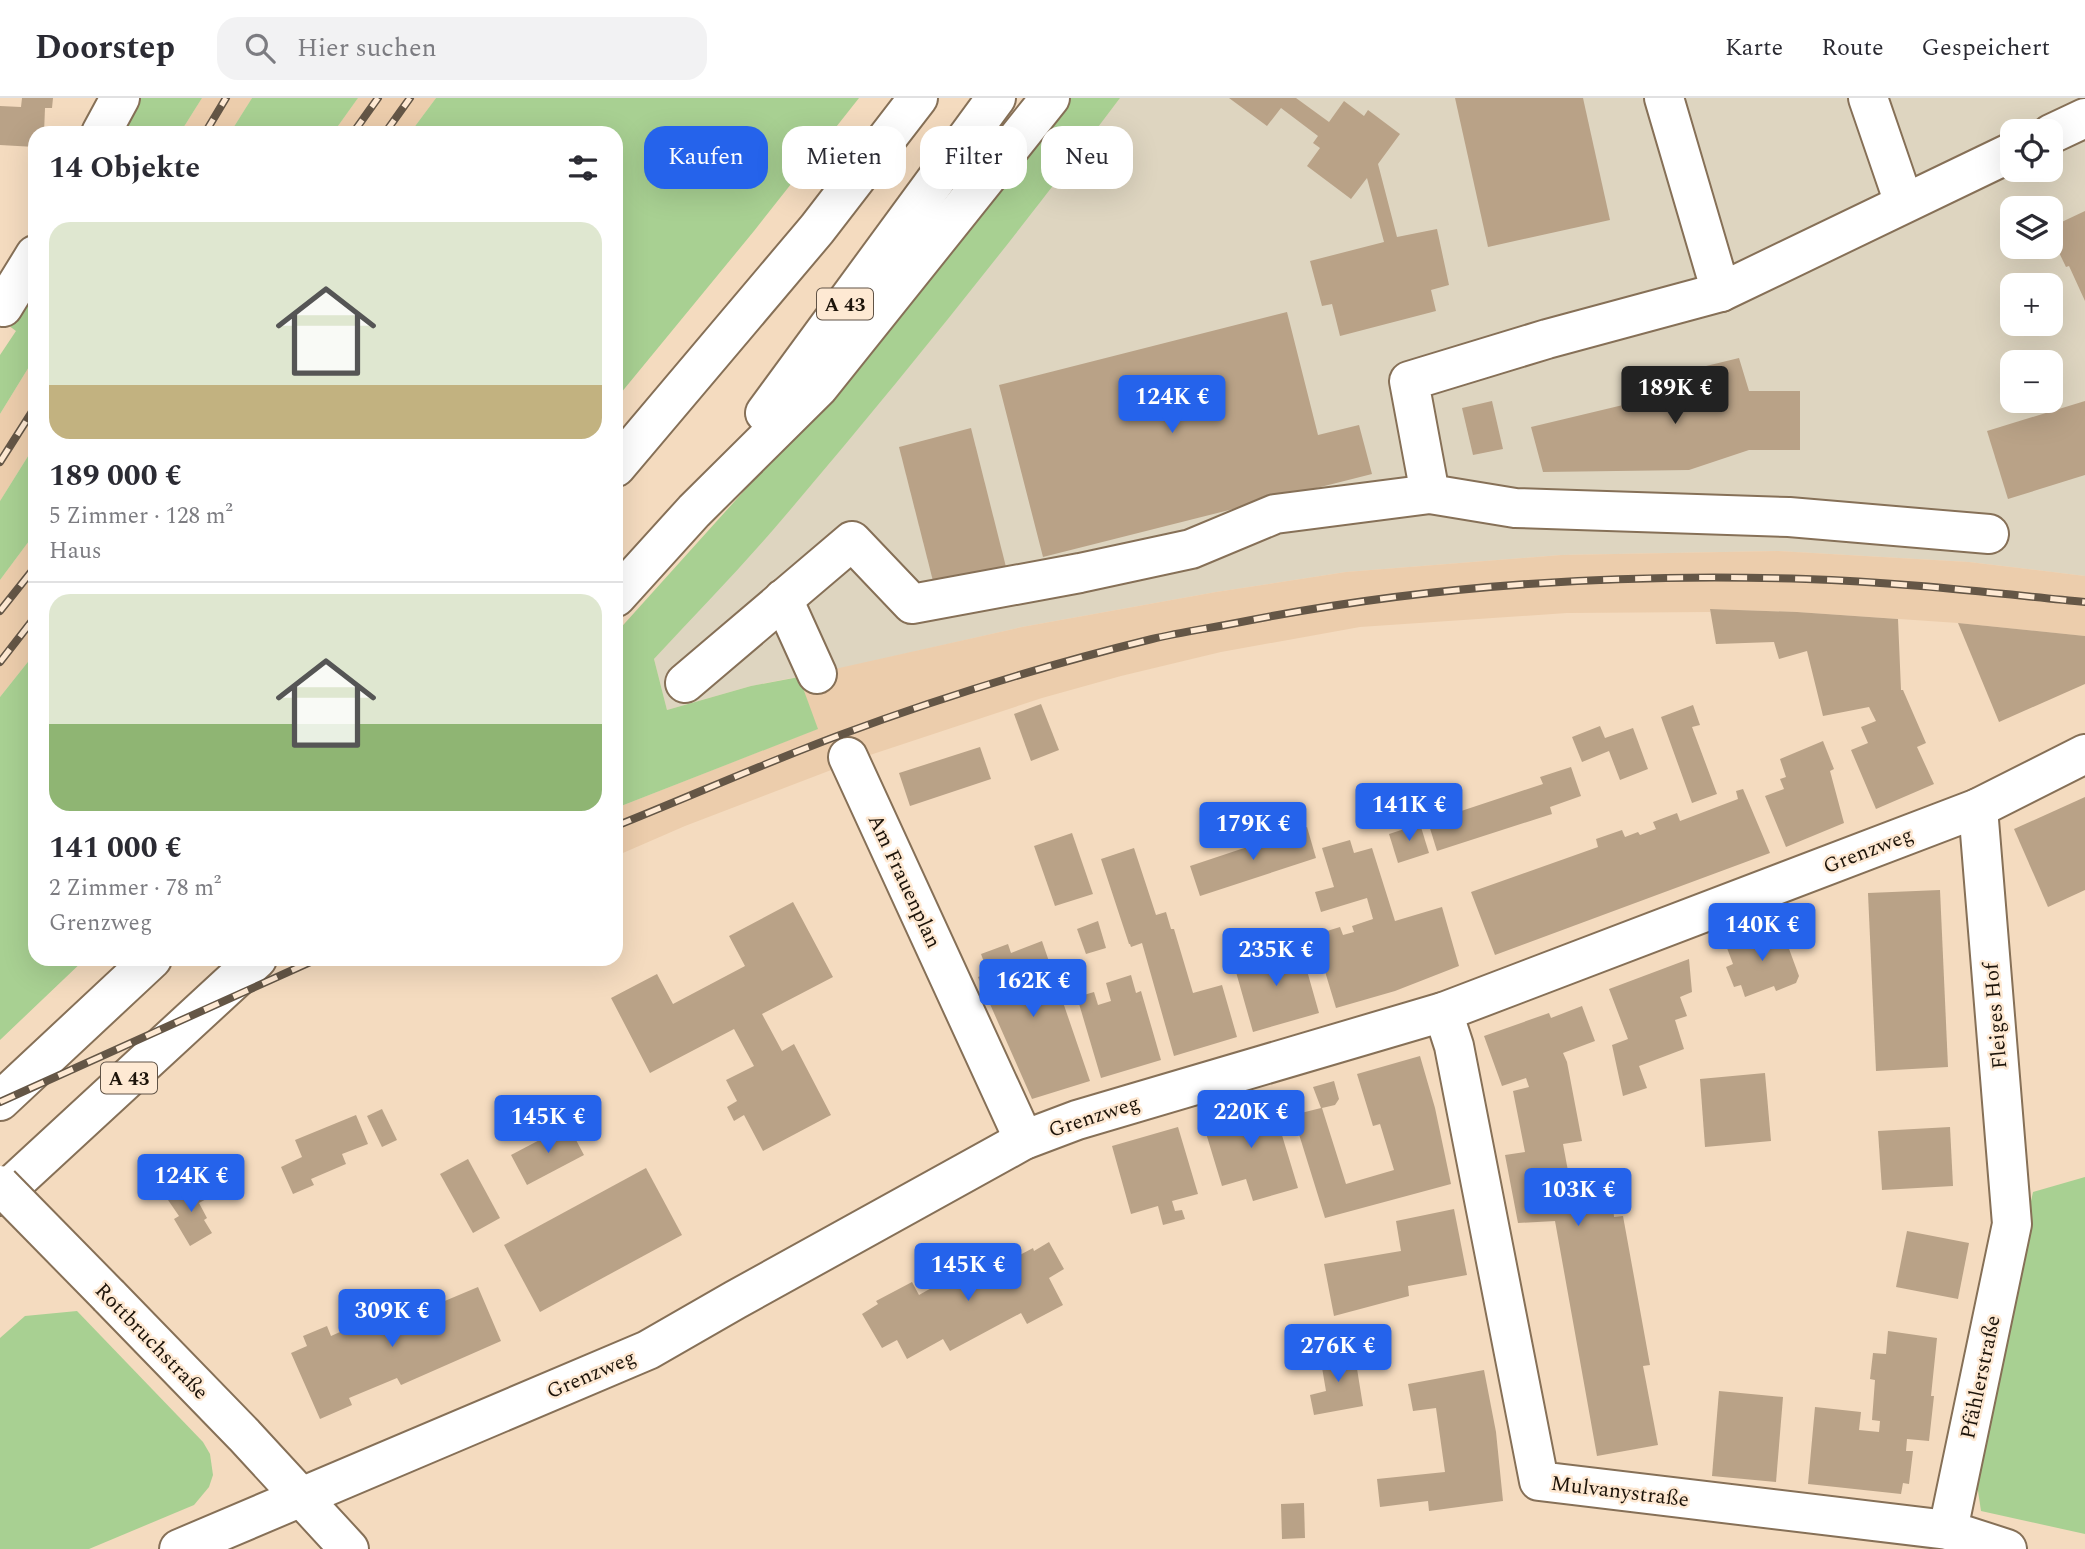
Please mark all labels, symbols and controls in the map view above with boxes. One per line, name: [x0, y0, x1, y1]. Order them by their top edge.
search box: [217, 17, 707, 80]
text: Doorstep: [35, 23, 175, 73]
text: Hier suchen: [297, 28, 437, 68]
icon: search: [241, 29, 279, 67]
text: Karte: [1725, 30, 1783, 66]
text: Route: [1821, 30, 1884, 66]
text: Gespeichert: [1922, 30, 2050, 66]
map controls: [2000, 119, 2063, 413]
button: locate: [2000, 119, 2063, 182]
chip: Kaufen: [644, 126, 768, 189]
chip: Mieten: [782, 126, 906, 189]
chip: Filter: [920, 126, 1027, 189]
chip: Neu: [1041, 126, 1133, 189]
text: 14 Objekte: [49, 145, 200, 191]
icon: filters: [564, 149, 602, 187]
button: layers: [2000, 196, 2063, 259]
icon: home: [263, 268, 389, 394]
button: +: [2000, 273, 2063, 336]
road number: A 43: [817, 288, 873, 320]
button: −: [2000, 350, 2063, 413]
pin: 189K €: [1618, 366, 1732, 426]
text: 189K €: [1637, 371, 1713, 406]
pin: 124K €: [1115, 376, 1229, 435]
text: 124K €: [1134, 380, 1210, 415]
text: 189 000 €: [49, 453, 182, 499]
text: 5 Zimmer · 128 m²: [49, 499, 233, 534]
text: Haus: [49, 534, 102, 569]
icon: home: [263, 640, 389, 766]
pin: 141K €: [1352, 784, 1466, 843]
text: 141K €: [1371, 788, 1447, 823]
pin: 179K €: [1196, 802, 1310, 862]
text: 179K €: [1215, 807, 1291, 842]
street label: Am Frauenplan: [859, 809, 949, 954]
street label: Grenzweg: [1819, 819, 1918, 883]
text: 141 000 €: [49, 825, 182, 871]
text: 2 Zimmer · 78 m²: [49, 871, 221, 906]
pin: 140K €: [1705, 904, 1819, 963]
text: Grenzweg: [49, 906, 152, 941]
text: 140K €: [1724, 908, 1800, 943]
pin: 235K €: [1219, 928, 1333, 988]
text: 235K €: [1238, 933, 1314, 968]
pin: 162K €: [976, 960, 1090, 1019]
street label: Fleiges Hof: [1975, 960, 2017, 1070]
text: 162K €: [995, 964, 1071, 999]
road number: A 43: [101, 1062, 157, 1094]
street label: Grenzweg: [1045, 1087, 1144, 1147]
pin: 220K €: [1194, 1090, 1308, 1150]
text: 220K €: [1213, 1095, 1289, 1130]
pin: 145K €: [491, 1096, 605, 1155]
text: 145K €: [510, 1100, 586, 1135]
pin: 124K €: [134, 1154, 248, 1214]
text: 124K €: [153, 1159, 229, 1194]
pin: 103K €: [1521, 1168, 1635, 1228]
text: 103K €: [1540, 1173, 1616, 1208]
pin: 145K €: [911, 1244, 1025, 1303]
text: 145K €: [930, 1248, 1006, 1283]
street label: Rottbruchstraße: [87, 1276, 216, 1408]
pin: 309K €: [335, 1290, 449, 1349]
text: 309K €: [354, 1294, 430, 1329]
street label: Pfählerstraße: [1952, 1312, 2010, 1442]
pin: 276K €: [1281, 1324, 1395, 1384]
text: 276K €: [1300, 1329, 1376, 1364]
street label: Grenzweg: [542, 1342, 641, 1408]
street label: Mulvanystraße: [1549, 1468, 1691, 1516]

